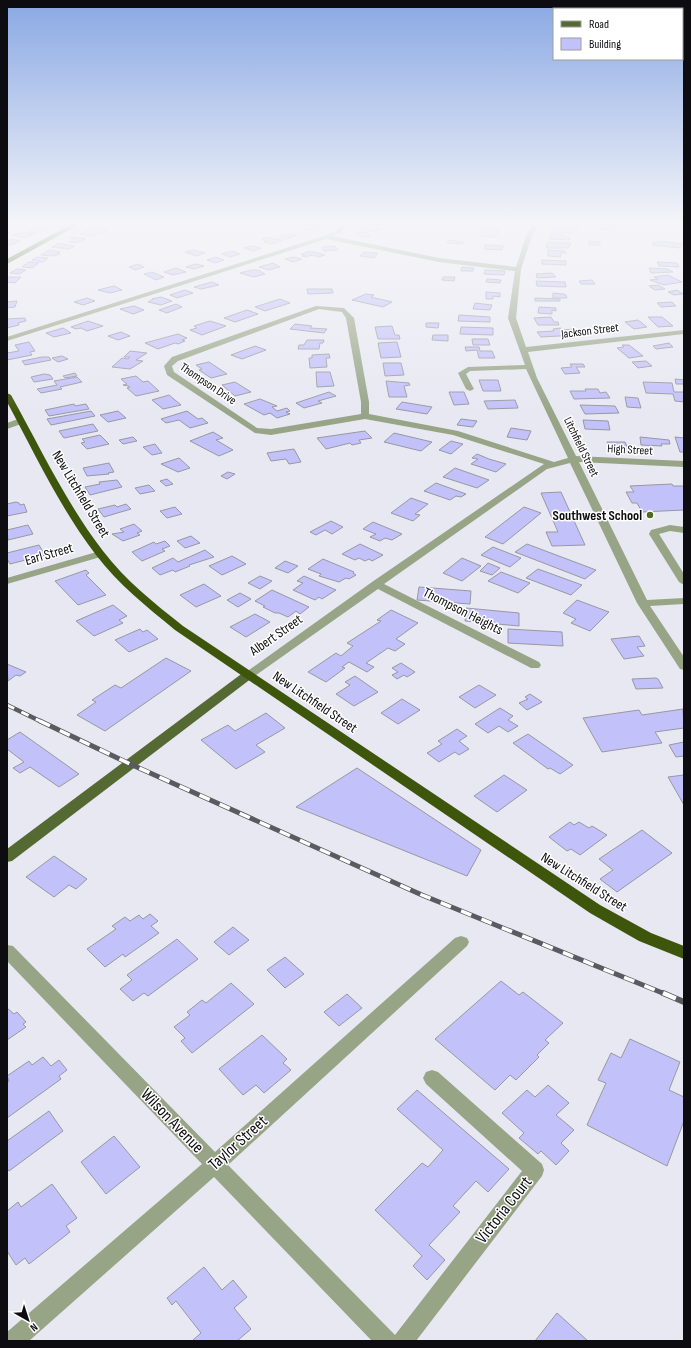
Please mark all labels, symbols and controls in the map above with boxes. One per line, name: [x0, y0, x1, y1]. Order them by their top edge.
legend: [553, 8, 683, 60]
text: Road: [589, 17, 609, 32]
text: Building: [589, 37, 621, 52]
street label: Jackson Street: [559, 320, 620, 342]
street label: Thompson Drive: [177, 360, 239, 408]
street label: Litchfield Street: [560, 415, 602, 480]
street label: High Street: [607, 441, 653, 459]
street label: New Litchfield Street: [48, 447, 114, 541]
place label: Southwest School: [553, 507, 642, 524]
marker: Southwest School: [645, 510, 655, 520]
street label: Earl Street: [23, 539, 75, 569]
street label: Thompson Heights: [420, 584, 506, 638]
street label: Albert Street: [246, 611, 306, 660]
street label: New Litchfield Street: [270, 667, 360, 737]
street label: New Litchfield Street: [538, 849, 630, 915]
street label: Wilson Avenue: [136, 1085, 208, 1158]
street label: Taylor Street: [204, 1111, 272, 1175]
street label: Victoria Court: [472, 1173, 536, 1247]
north arrow: [8, 1300, 48, 1340]
text: N: [28, 1320, 40, 1334]

